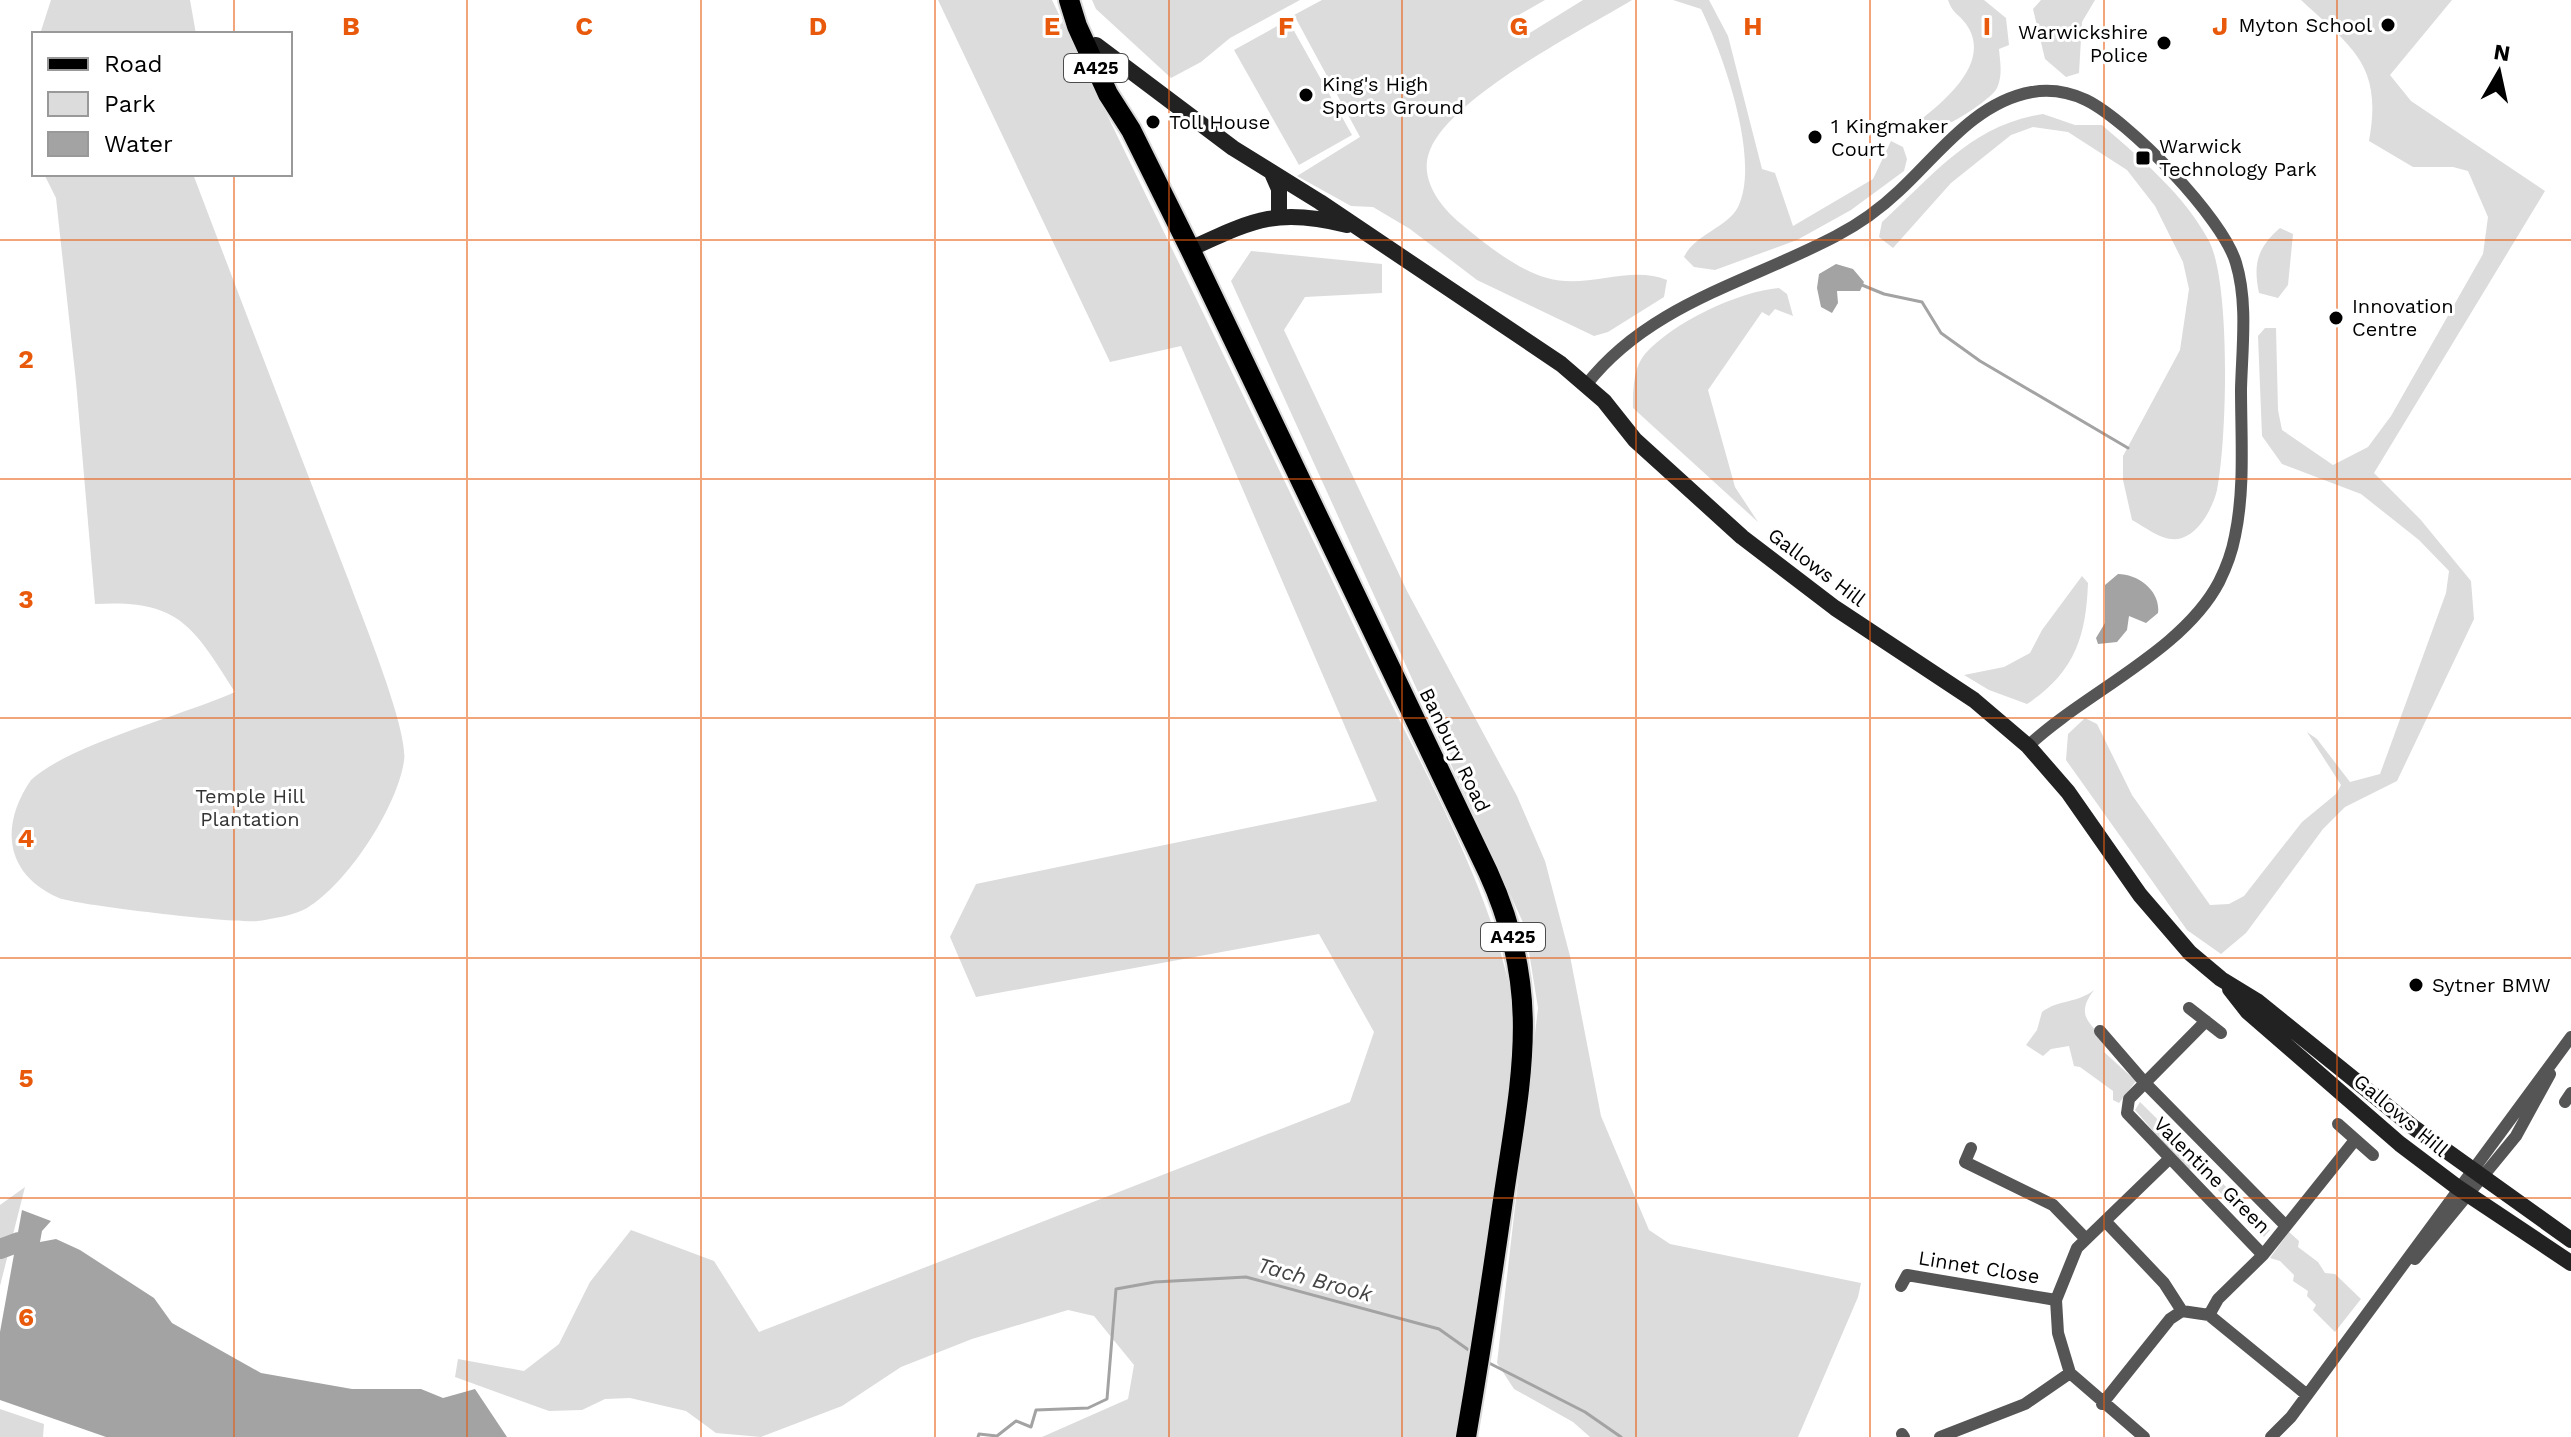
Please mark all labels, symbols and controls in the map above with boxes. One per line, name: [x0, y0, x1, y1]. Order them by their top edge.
text: B: [342, 11, 360, 41]
text: C: [575, 11, 593, 41]
text: D: [809, 11, 827, 41]
text: E: [1044, 11, 1060, 41]
text: F: [1278, 11, 1294, 41]
text: G: [1510, 11, 1528, 41]
text: H: [1743, 11, 1763, 41]
text: I: [1983, 11, 1991, 41]
text: J: [2212, 11, 2228, 41]
place label: Myton School: [2239, 13, 2372, 37]
marker: Myton School: [2379, 16, 2397, 34]
place label: Warwickshire Police: [2018, 20, 2148, 67]
legend: [32, 32, 292, 176]
north arrow: [2459, 32, 2539, 112]
marker: Warwickshire Police: [2155, 34, 2173, 52]
text: N: [2492, 39, 2512, 66]
text: Road: [104, 50, 163, 78]
road number: A425: [1064, 54, 1128, 82]
place label: King's High Sports Ground: [1322, 72, 1464, 119]
marker: King's High Sports Ground: [1297, 86, 1315, 104]
text: Park: [104, 90, 156, 118]
place label: Toll House: [1169, 110, 1270, 134]
marker: Toll House: [1144, 113, 1162, 131]
place label: 1 Kingmaker Court: [1831, 114, 1948, 161]
marker: 1 Kingmaker Court: [1806, 128, 1824, 146]
text: Water: [104, 130, 173, 158]
place label: Warwick Technology Park: [2159, 134, 2317, 181]
marker: Warwick Technology Park: [2134, 149, 2152, 167]
place label: Innovation Centre: [2352, 294, 2454, 341]
marker: Innovation Centre: [2327, 309, 2345, 327]
text: 2: [18, 344, 34, 374]
street label: Gallows Hill: [1764, 523, 1870, 611]
text: 3: [18, 584, 34, 614]
street label: Banbury Road: [1415, 684, 1495, 816]
park label: Temple Hill Plantation: [195, 784, 305, 831]
text: 4: [18, 823, 35, 853]
road number: A425: [1481, 923, 1545, 951]
place label: Sytner BMW: [2432, 973, 2551, 997]
marker: Sytner BMW: [2407, 976, 2425, 994]
text: 5: [18, 1063, 34, 1093]
street label: Gallows Hill: [2349, 1069, 2453, 1161]
street label: Valentine Green: [2149, 1112, 2275, 1238]
street label: Linnet Close: [1917, 1246, 2041, 1288]
water label: Tach Brook: [1255, 1252, 1376, 1307]
text: 6: [18, 1302, 34, 1332]

